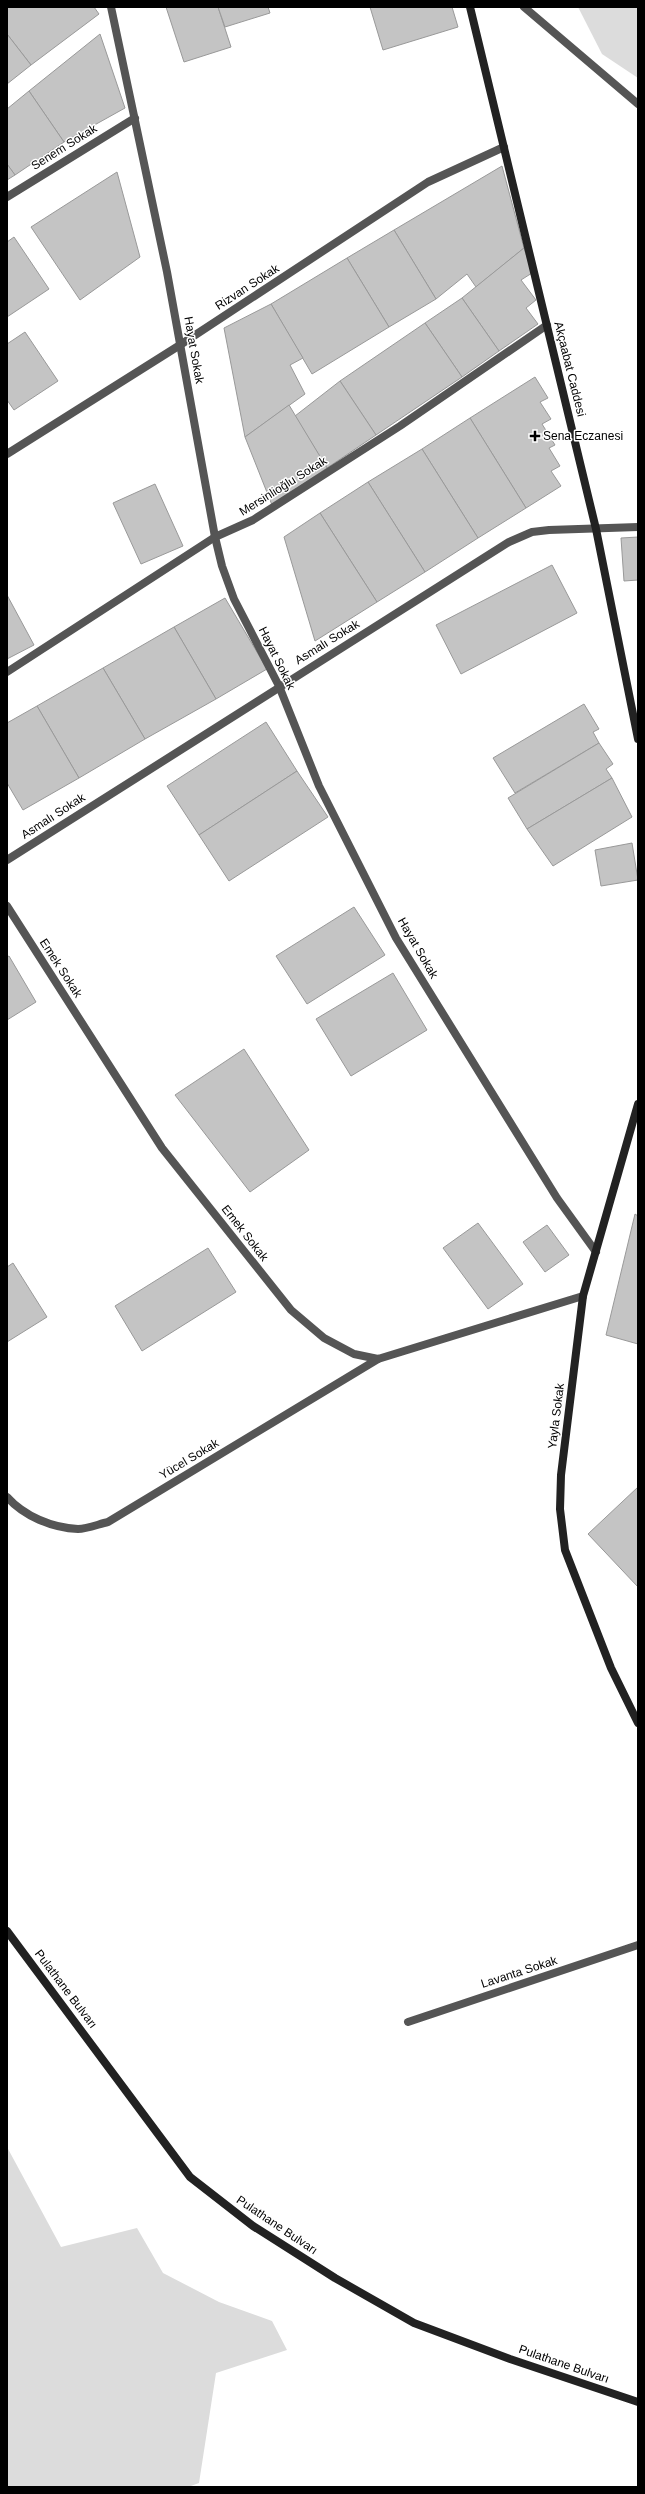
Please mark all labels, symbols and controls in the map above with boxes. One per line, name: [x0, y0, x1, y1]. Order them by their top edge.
street label: Senem Sokak: [29, 121, 100, 173]
street label: Rizvan Sokak: [212, 261, 282, 313]
street label: Hayat Sokak: [181, 315, 207, 386]
street label: Akçaabat Caddesi: [551, 320, 589, 418]
place label: Sena Eczanesi: [543, 429, 623, 443]
marker: Sena Eczanesi: [530, 431, 540, 441]
street label: Mersinlioğlu Sokak: [237, 453, 330, 519]
street label: Asmalı Sokak: [292, 616, 363, 667]
street label: Hayat Sokak: [256, 624, 299, 693]
street label: Asmalı Sokak: [18, 790, 88, 842]
street label: Hayat Sokak: [395, 915, 442, 982]
street label: Emek Sokak: [37, 936, 86, 1001]
street label: Emek Sokak: [219, 1202, 272, 1265]
street label: Yayla Sokak: [545, 1381, 567, 1450]
street label: Yücel Sokak: [157, 1435, 222, 1482]
street label: Pulathane Bulvarı: [32, 1947, 100, 2031]
street label: Lavanta Sokak: [479, 1953, 560, 1991]
street label: Pulathane Bulvarı: [234, 2193, 320, 2257]
street label: Pulathane Bulvarı: [517, 2342, 611, 2386]

